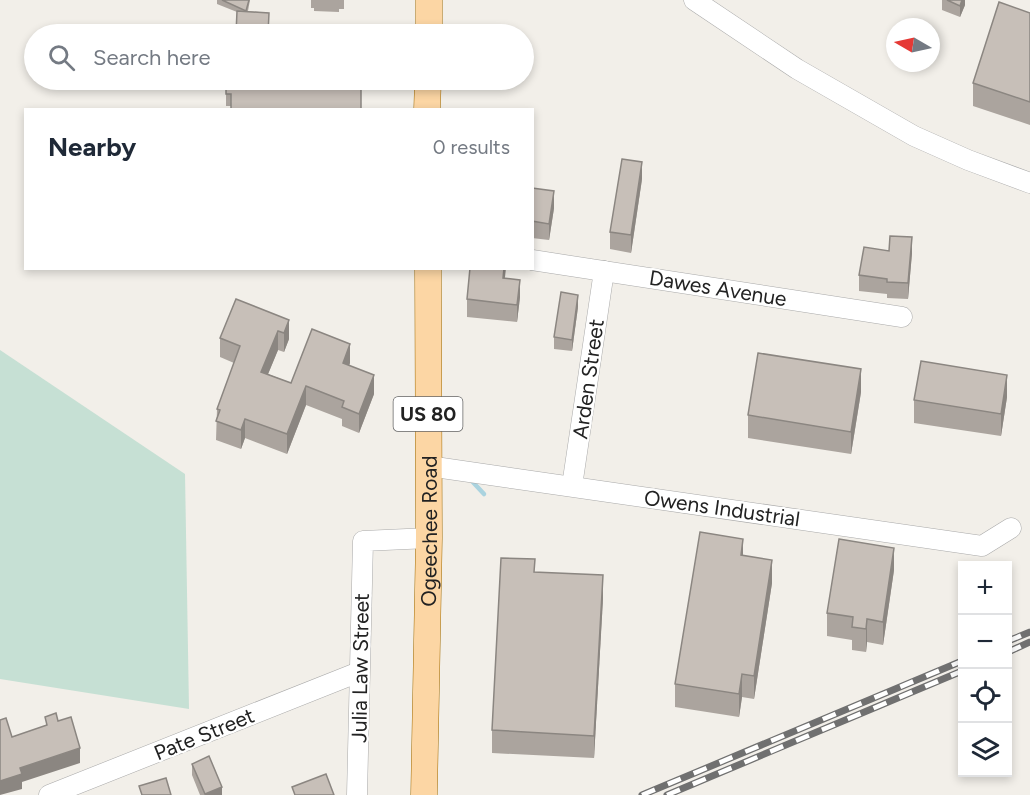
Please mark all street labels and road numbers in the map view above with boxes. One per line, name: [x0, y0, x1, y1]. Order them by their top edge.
street label: Dawes Avenue: [648, 265, 788, 311]
street label: Arden Street: [567, 317, 609, 441]
road number: US 80: [394, 397, 462, 431]
street label: Ogeechee Road: [415, 455, 442, 607]
street label: Owens Industrial: [642, 485, 802, 531]
street label: Julia Law Street: [346, 593, 374, 743]
street label: Pate Street: [150, 703, 258, 765]

